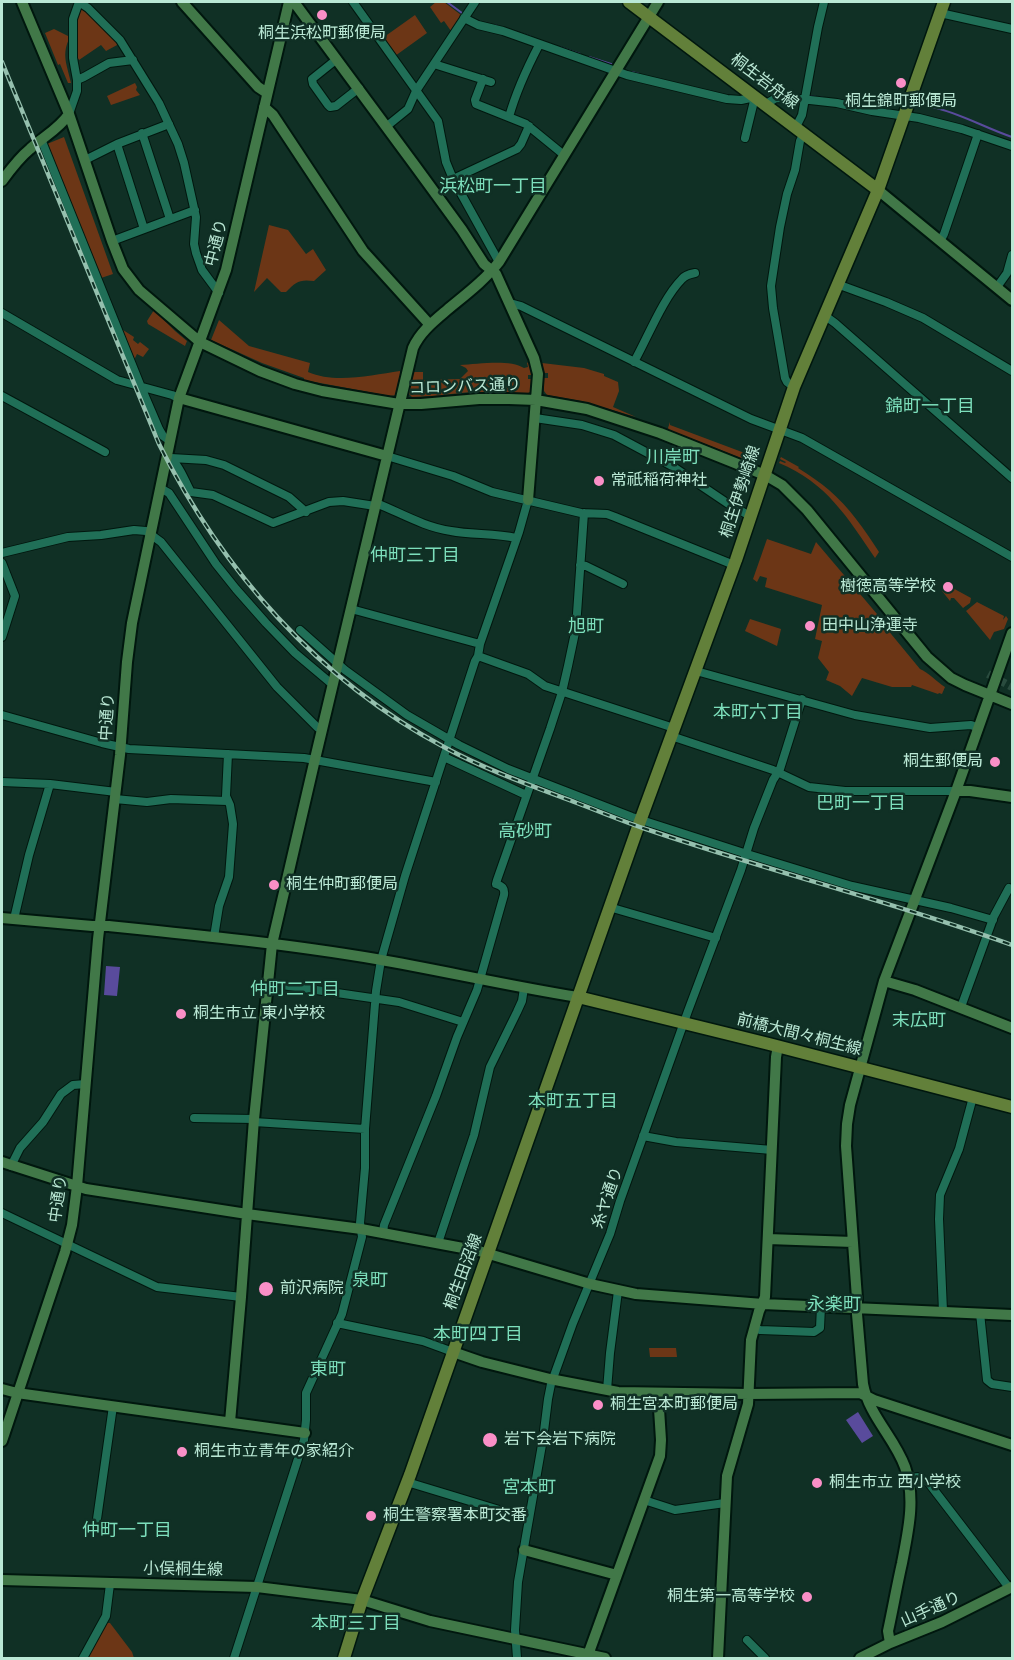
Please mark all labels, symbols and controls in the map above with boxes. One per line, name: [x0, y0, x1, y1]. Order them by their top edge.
marker: 桐生浜松町郵便局: [315, 8, 329, 22]
place label: 桐生浜松町郵便局: [258, 24, 386, 44]
street label: 桐生岩舟線: [726, 50, 802, 114]
marker: 桐生錦町郵便局: [894, 76, 908, 90]
place label: 桐生錦町郵便局: [845, 92, 957, 112]
district label: 浜松町一丁目: [439, 176, 547, 198]
street label: 中通り: [202, 217, 232, 269]
street label: コロンバス通り: [409, 375, 521, 399]
district label: 錦町一丁目: [885, 396, 975, 418]
street label: 桐生伊勢崎線: [717, 443, 765, 541]
district label: 川岸町: [646, 447, 700, 469]
place label: 常祇稲荷神社: [611, 471, 707, 491]
marker: 常祇稲荷神社: [592, 474, 606, 488]
district label: 仲町三丁目: [370, 545, 460, 567]
place label: 樹徳高等学校: [840, 577, 936, 597]
marker: 樹徳高等学校: [941, 580, 955, 594]
district label: 旭町: [568, 616, 604, 638]
place label: 田中山浄運寺: [822, 616, 918, 636]
marker: 田中山浄運寺: [803, 619, 817, 633]
street label: 中通り: [97, 692, 119, 742]
district label: 本町六丁目: [713, 702, 803, 724]
place label: 桐生郵便局: [903, 752, 983, 772]
marker: 桐生郵便局: [988, 755, 1002, 769]
district label: 巴町一丁目: [816, 793, 906, 815]
district label: 高砂町: [498, 821, 552, 843]
place label: 桐生仲町郵便局: [286, 875, 398, 895]
marker: 桐生仲町郵便局: [267, 878, 281, 892]
district label: 仲町二丁目: [250, 979, 340, 1001]
place label: 桐生市立 東小学校: [193, 1004, 325, 1024]
marker: 桐生市立 東小学校: [174, 1007, 188, 1021]
street label: 前橋大間々桐生線: [735, 1010, 863, 1060]
district label: 末広町: [892, 1010, 946, 1032]
district label: 本町五丁目: [528, 1091, 618, 1113]
street label: 糸ヤ通り: [589, 1165, 627, 1231]
street label: 中通り: [46, 1174, 72, 1224]
street label: 桐生田沼線: [441, 1231, 487, 1313]
district label: 泉町: [352, 1270, 388, 1292]
place label: 前沢病院: [280, 1279, 344, 1299]
marker: 前沢病院: [257, 1280, 275, 1298]
district label: 永楽町: [807, 1294, 861, 1316]
district label: 本町四丁目: [433, 1324, 523, 1346]
district label: 東町: [310, 1359, 346, 1381]
place label: 桐生宮本町郵便局: [610, 1395, 738, 1415]
marker: 桐生宮本町郵便局: [591, 1398, 605, 1412]
place label: 岩下会岩下病院: [504, 1430, 616, 1450]
marker: 岩下会岩下病院: [481, 1431, 499, 1449]
place label: 桐生市立青年の家紹介: [194, 1442, 354, 1462]
marker: 桐生市立青年の家紹介: [175, 1445, 189, 1459]
place label: 桐生市立 西小学校: [829, 1473, 961, 1493]
marker: 桐生市立 西小学校: [810, 1476, 824, 1490]
district label: 宮本町: [502, 1477, 556, 1499]
place label: 桐生警察署本町交番: [383, 1506, 527, 1526]
marker: 桐生警察署本町交番: [364, 1509, 378, 1523]
district label: 仲町一丁目: [82, 1520, 172, 1542]
street label: 小俣桐生線: [143, 1560, 223, 1580]
place label: 桐生第一高等学校: [667, 1587, 795, 1607]
street label: 山手通り: [898, 1588, 964, 1632]
marker: 桐生第一高等学校: [800, 1590, 814, 1604]
district label: 本町三丁目: [311, 1613, 401, 1635]

